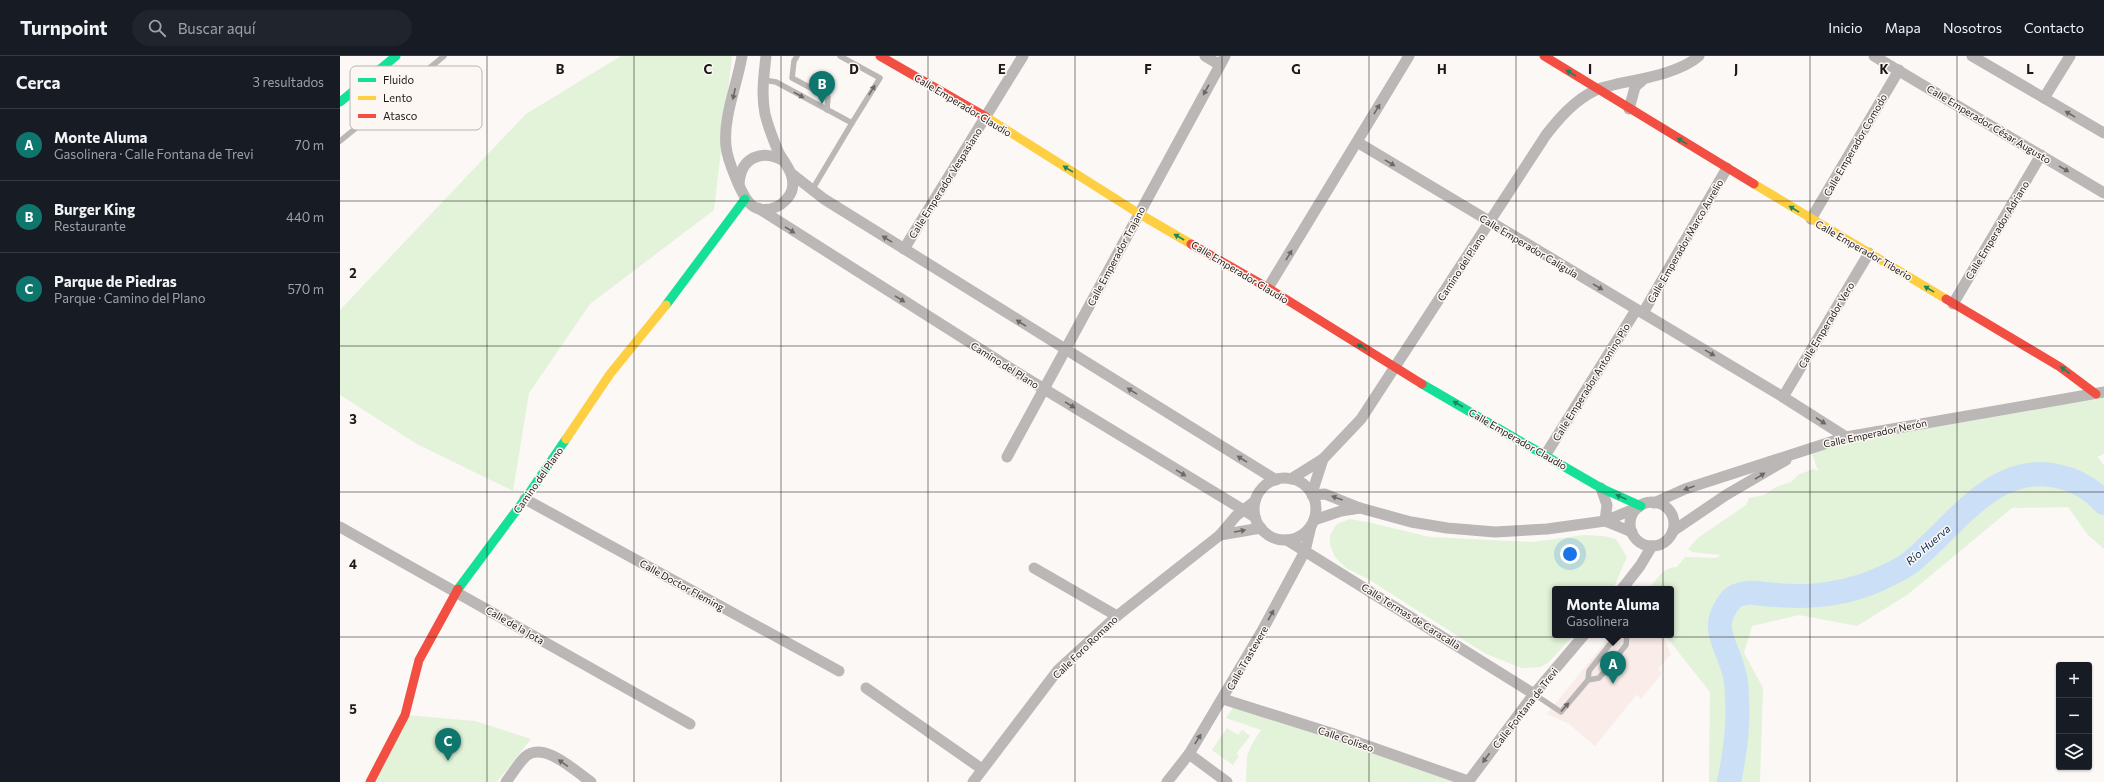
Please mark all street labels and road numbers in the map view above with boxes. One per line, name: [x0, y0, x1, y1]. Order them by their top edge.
street label: Calle Emperador Claudio: [912, 71, 1014, 139]
street label: Calle Emperador César Augusto: [1925, 82, 2053, 166]
street label: Calle Emperador Comodo: [1821, 92, 1889, 198]
street label: Calle Emperador Vespasiano: [906, 125, 984, 241]
street label: Calle Emperador Marco Aurelio: [1645, 177, 1725, 305]
street label: Calle Emperador Adriano: [1963, 178, 2031, 281]
street label: Calle Emperador Trajano: [1085, 204, 1147, 308]
street label: Calle Emperador Calígula: [1477, 212, 1581, 280]
street label: Calle Emperador Tiberio: [1813, 217, 1915, 283]
street label: Camino del Plano: [1435, 231, 1487, 303]
street label: Calle Emperador Claudio: [1189, 238, 1291, 306]
street label: Calle Emperador Vero: [1796, 280, 1856, 370]
street label: Calle Emperador Antonino Pio: [1550, 321, 1632, 443]
street label: Camino del Plano: [969, 339, 1041, 391]
street label: Calle Emperador Claudio: [1467, 406, 1569, 472]
street label: Calle Emperador Nerón: [1822, 416, 1928, 450]
street label: Camino del Plano: [511, 444, 565, 515]
street label: Calle Doctor Fleming: [638, 557, 727, 613]
street label: Calle Termas de Caracalla: [1359, 581, 1463, 651]
street label: Calle de la Jota: [484, 604, 546, 646]
street label: Calle Foro Romano: [1050, 613, 1120, 681]
street label: Calle Trastevere: [1224, 624, 1270, 692]
street label: Calle Fontana de Trevi: [1490, 665, 1560, 751]
street label: Calle Coliseo: [1317, 724, 1375, 754]

